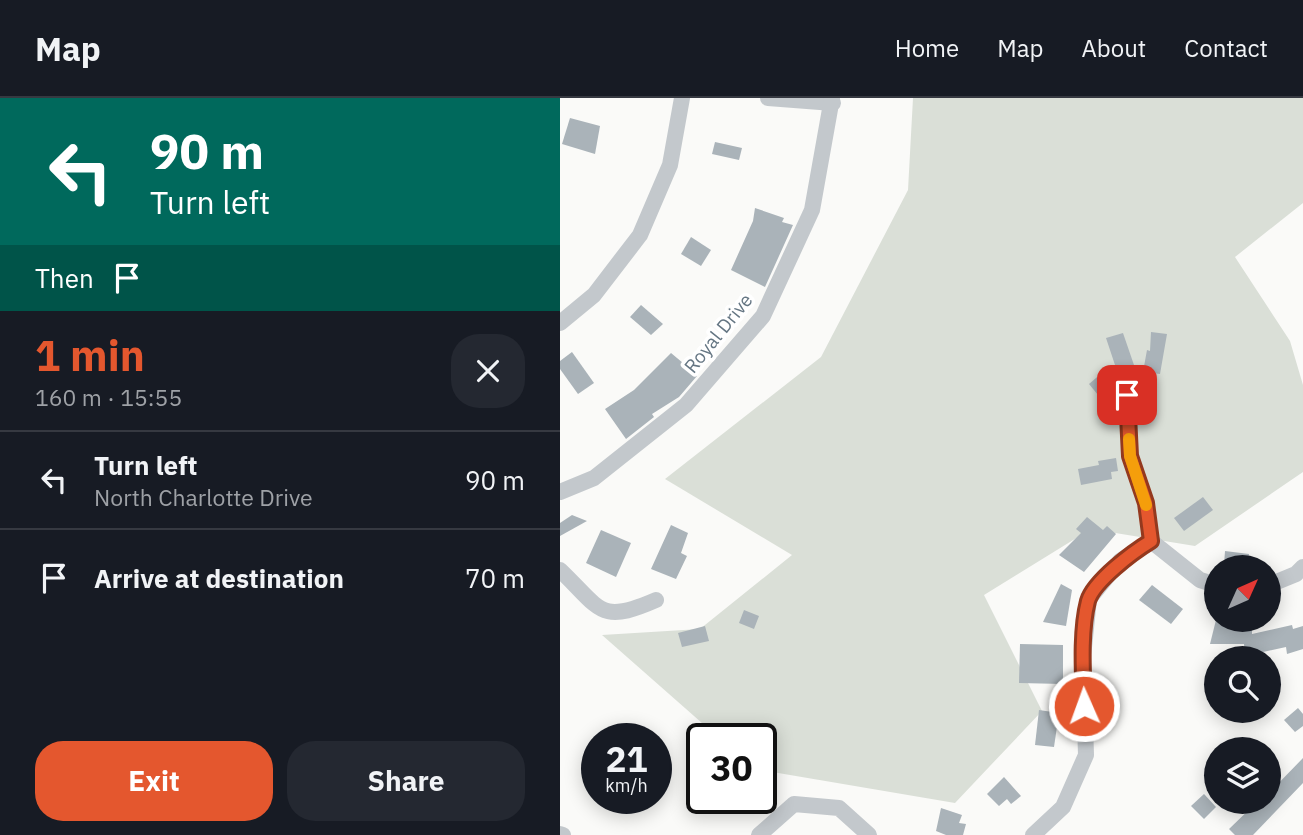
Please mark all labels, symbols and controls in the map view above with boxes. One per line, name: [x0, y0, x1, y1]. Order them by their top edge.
text: Map: [35, 27, 101, 70]
text: Home: [895, 32, 959, 64]
text: Map: [997, 32, 1043, 64]
text: About: [1081, 32, 1146, 64]
text: Contact: [1184, 32, 1268, 64]
text: 90 m: [150, 119, 264, 182]
icon: left: [35, 126, 126, 217]
text: Turn left: [150, 181, 270, 223]
icon: arrive: [108, 259, 146, 297]
text: Then: [35, 261, 94, 295]
street label: Royal Drive: [679, 288, 757, 378]
text: 1 min: [35, 328, 145, 383]
button: close: [451, 334, 525, 408]
pin: [1097, 365, 1157, 425]
icon: arrive: [1108, 376, 1146, 414]
text: 160 m · 15:55: [35, 382, 182, 412]
text: Turn left: [94, 448, 197, 482]
icon: left: [35, 461, 73, 499]
text: 90 m: [465, 463, 525, 497]
text: North Charlotte Drive: [94, 482, 313, 512]
north arrow: [1204, 555, 1281, 632]
map controls: [1204, 555, 1281, 814]
icon: arrive: [35, 559, 73, 597]
text: Arrive at destination: [94, 561, 344, 595]
text: 70 m: [465, 561, 525, 595]
button: search: [1204, 646, 1281, 723]
position arrow: [1047, 669, 1121, 743]
speed limit sign: 30: [686, 723, 777, 814]
text: 21: [605, 736, 648, 782]
button: layers: [1204, 737, 1281, 814]
button: Exit: [35, 741, 273, 821]
button: Share: [287, 741, 525, 821]
text: km/h: [605, 774, 648, 797]

